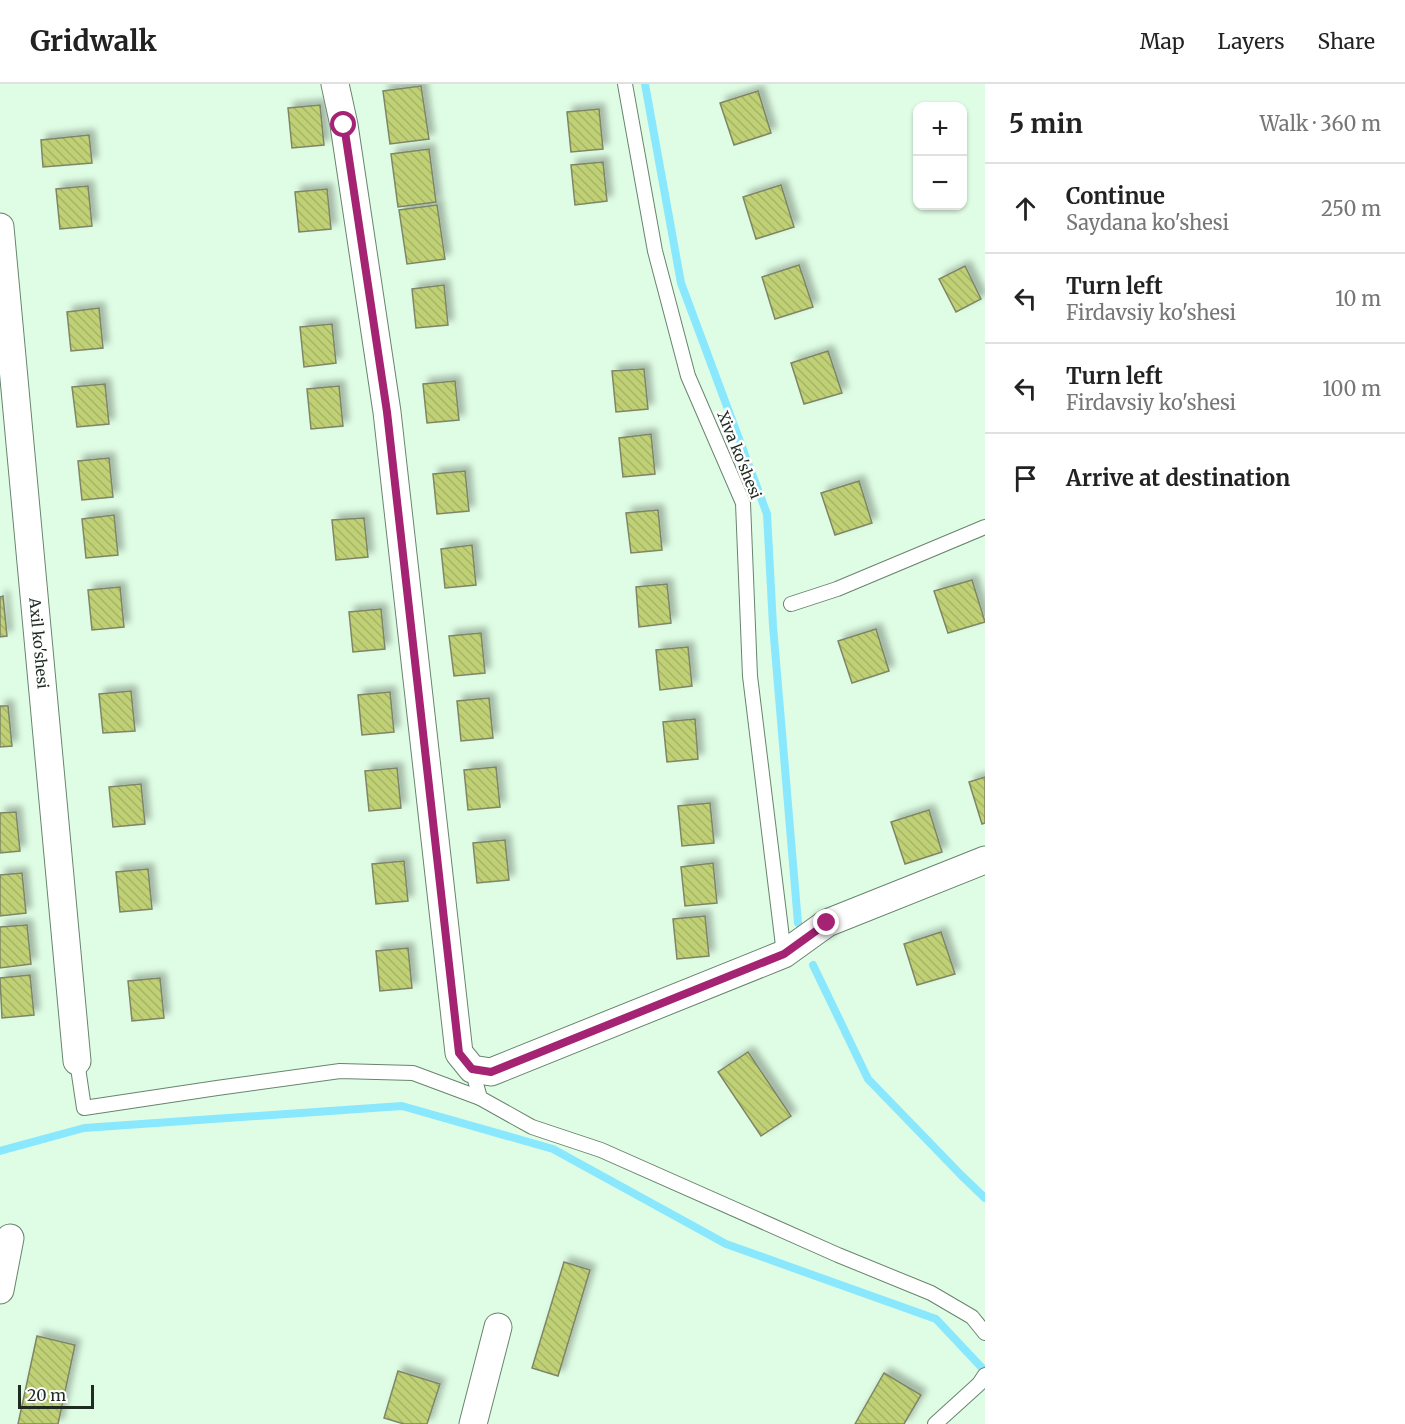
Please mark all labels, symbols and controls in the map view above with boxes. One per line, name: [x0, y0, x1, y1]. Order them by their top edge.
text: Gridwalk: [30, 23, 157, 59]
text: Map: [1140, 28, 1185, 55]
text: Layers: [1218, 28, 1285, 55]
text: Share: [1318, 28, 1375, 55]
map controls: [913, 102, 967, 210]
button: +: [913, 102, 967, 156]
text: 5 min: [1009, 107, 1083, 140]
route start: [330, 111, 356, 137]
text: Walk · 360 m: [1260, 111, 1381, 136]
button: −: [913, 156, 967, 210]
text: Continue: [1066, 182, 1165, 210]
icon: ahead: [1009, 192, 1042, 225]
text: 250 m: [1321, 196, 1381, 221]
text: Saydana ko'shesi: [1066, 210, 1229, 235]
text: Turn left: [1066, 272, 1163, 300]
icon: left: [1009, 282, 1042, 315]
text: 10 m: [1335, 286, 1381, 311]
text: Firdavsiy ko'shesi: [1066, 300, 1236, 325]
text: Turn left: [1066, 362, 1163, 390]
icon: left: [1009, 372, 1042, 405]
text: 100 m: [1322, 376, 1381, 401]
text: Firdavsiy ko'shesi: [1066, 390, 1236, 415]
street label: Xiva ko'shesi: [713, 408, 766, 502]
icon: arrive: [1009, 462, 1042, 495]
text: Arrive at destination: [1066, 464, 1290, 492]
street label: Axil ko'shesi: [25, 596, 53, 690]
route end: [813, 909, 839, 935]
scale bar: [18, 1382, 94, 1410]
text: 20 m: [27, 1385, 66, 1405]

